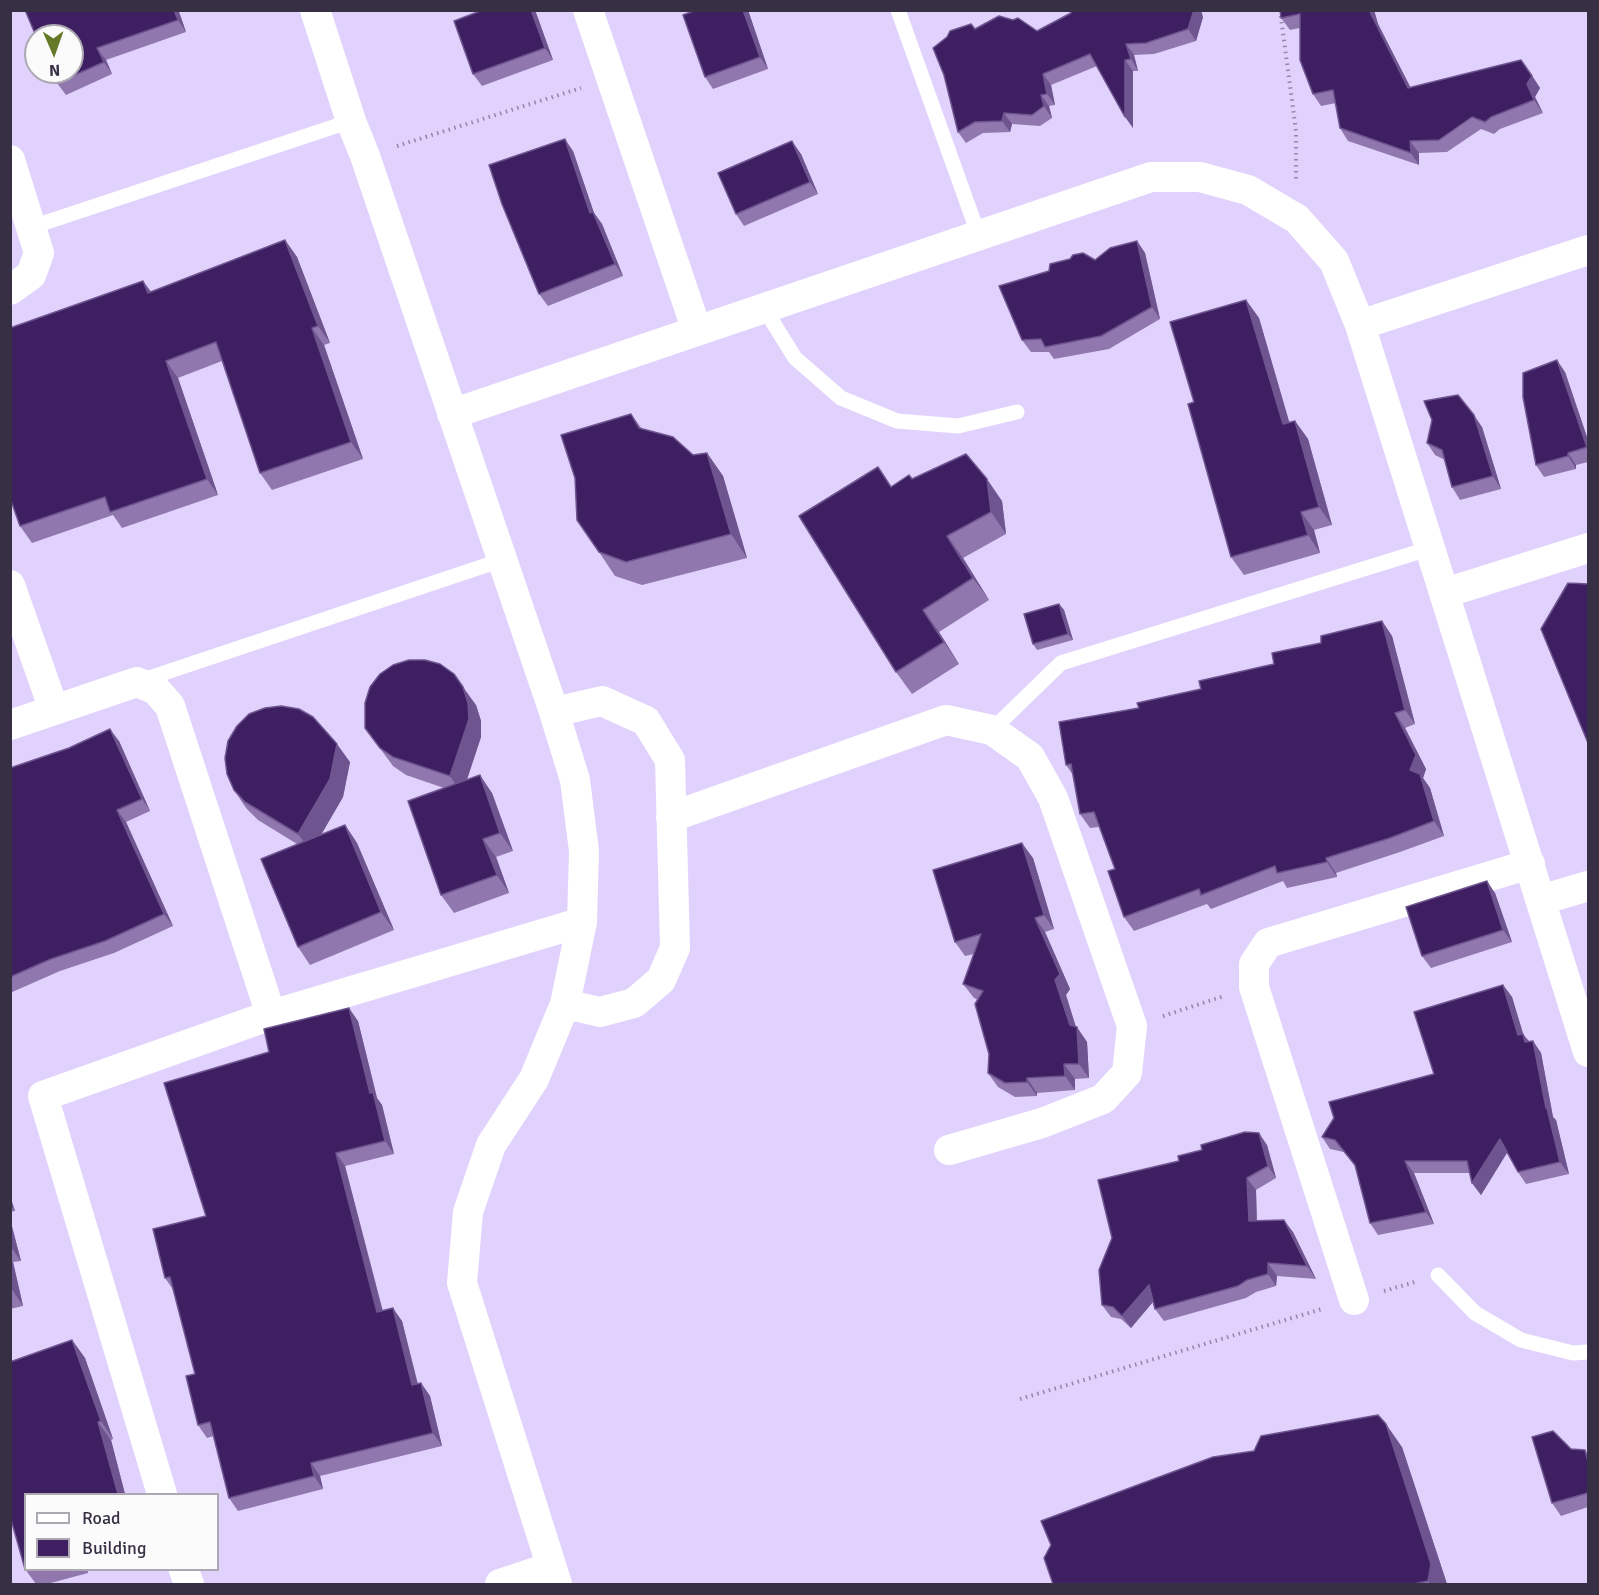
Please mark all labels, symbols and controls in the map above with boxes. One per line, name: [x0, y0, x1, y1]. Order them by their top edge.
north arrow: [24, 24, 84, 84]
text: N: [49, 60, 60, 80]
legend: [24, 1493, 219, 1571]
text: Road: [82, 1507, 121, 1529]
text: Building: [82, 1537, 146, 1559]

